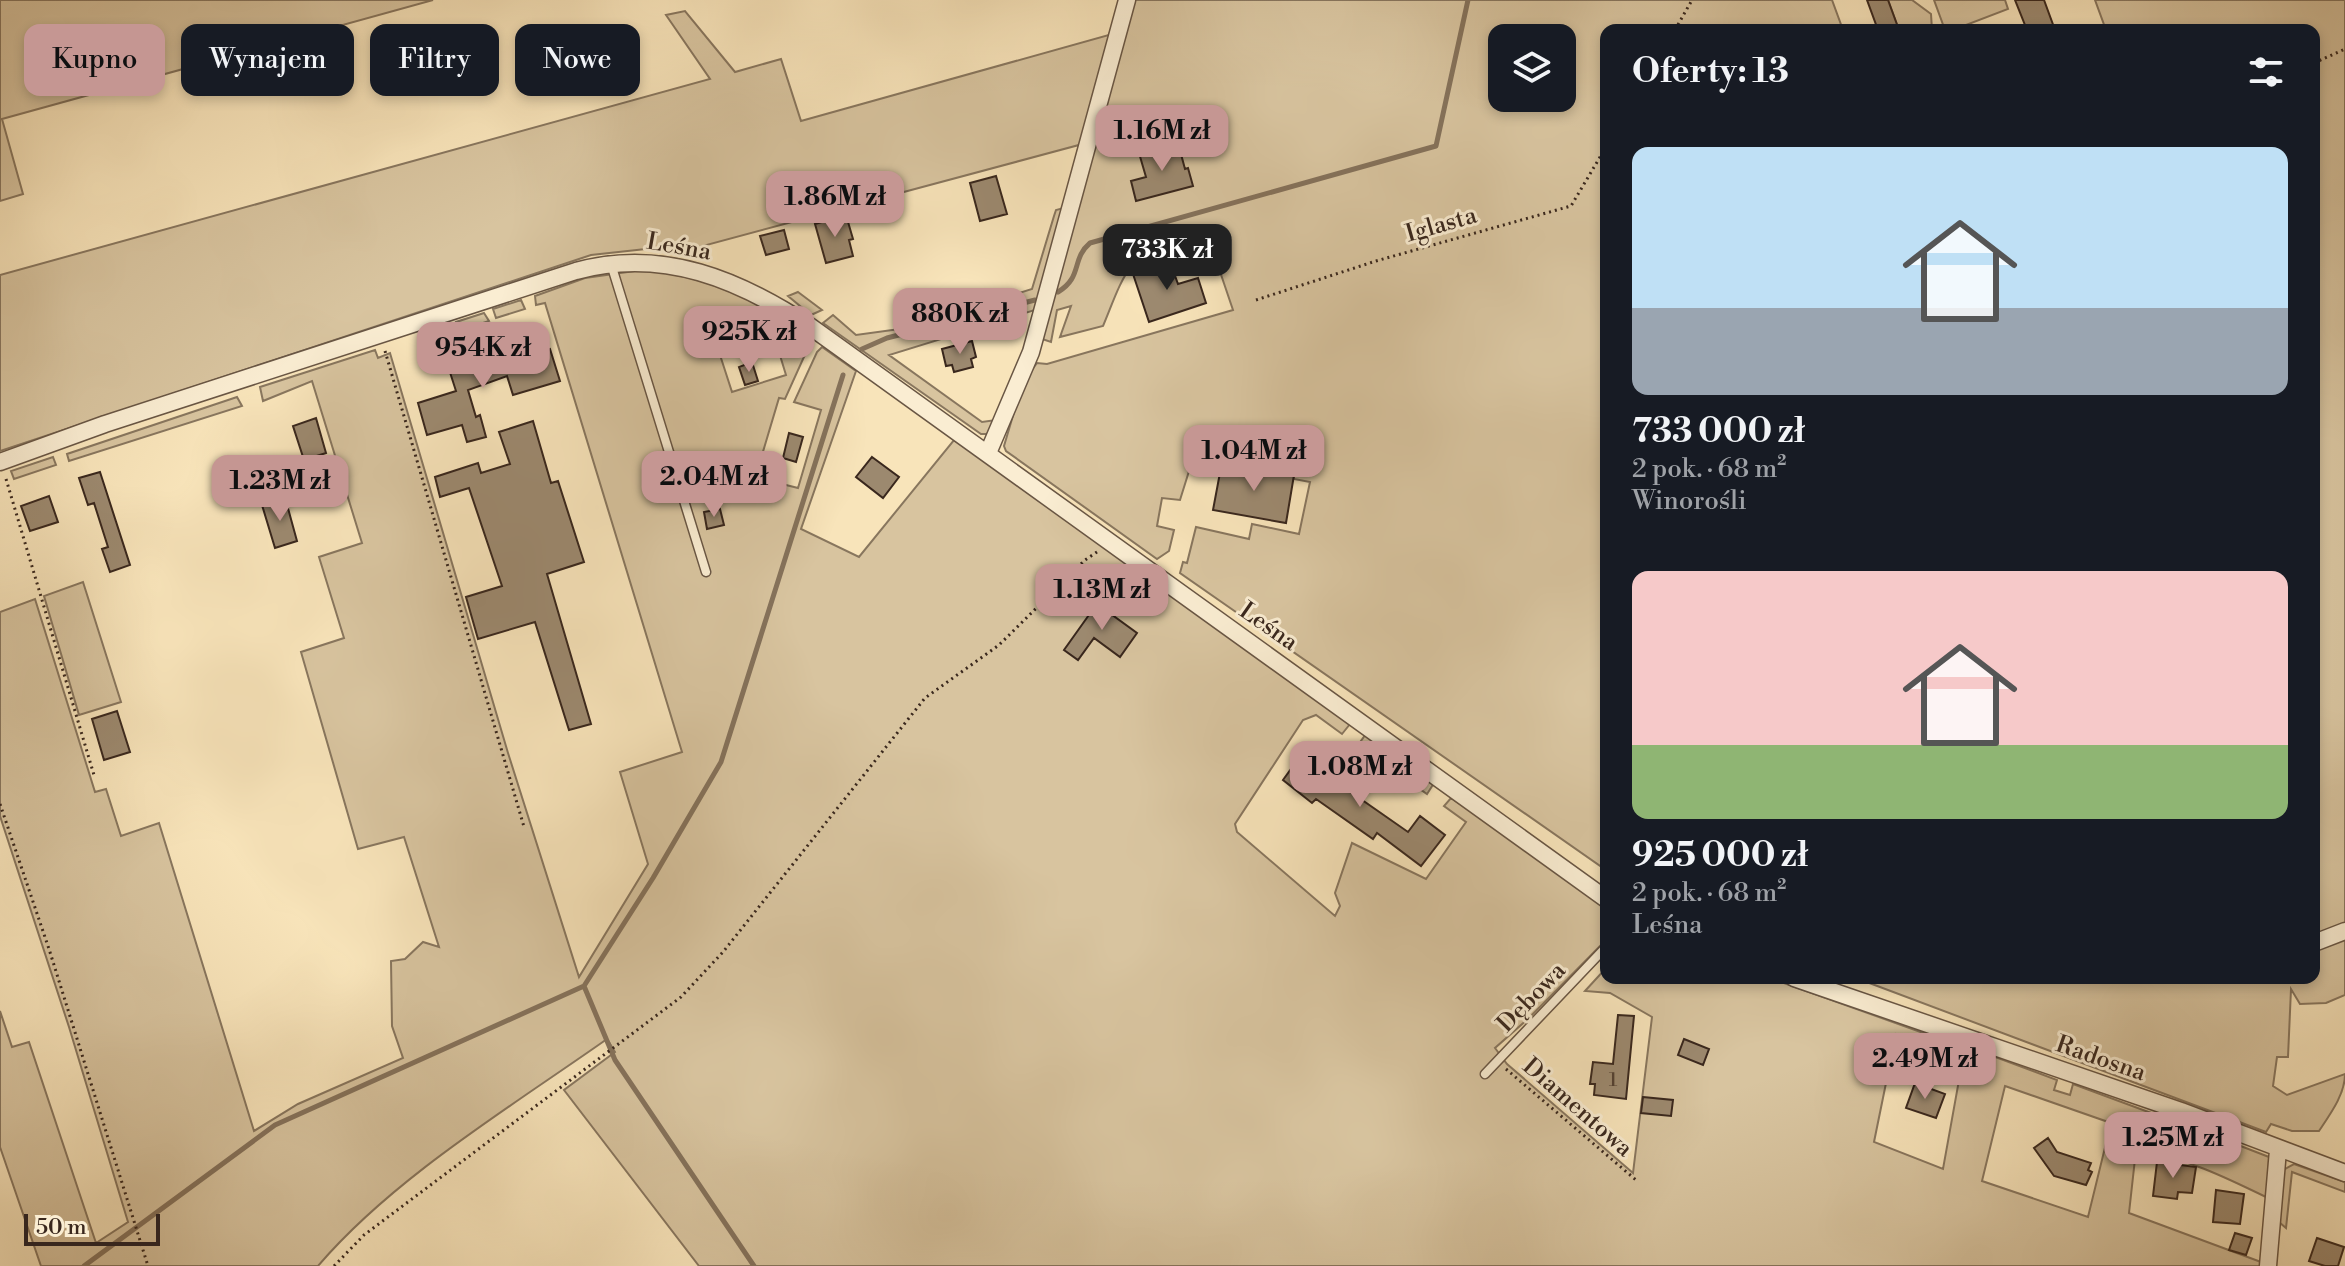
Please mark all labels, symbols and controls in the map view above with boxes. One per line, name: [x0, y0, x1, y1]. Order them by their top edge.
chip: Kupno: [24, 24, 165, 96]
chip: Wynajem: [181, 24, 354, 96]
chip: Filtry: [370, 24, 499, 96]
chip: Nowe: [515, 24, 640, 96]
map controls: [1488, 24, 1576, 112]
button: layers: [1488, 24, 1576, 112]
icon: filters: [2244, 50, 2288, 94]
text: Oferty: 13: [1632, 51, 1789, 93]
pin: 1.16M zł: [1079, 105, 1245, 173]
text: 1.16M zł: [1113, 115, 1211, 147]
pin: 1.86M zł: [752, 171, 918, 239]
text: 1.86M zł: [784, 181, 886, 213]
icon: home: [1888, 199, 2032, 343]
street label: Iglasta: [1402, 200, 1481, 249]
pin: 733K zł: [1093, 224, 1241, 292]
street label: Leśna: [644, 227, 714, 268]
text: 733K zł: [1121, 234, 1213, 266]
pin: 880K zł: [886, 288, 1034, 356]
text: 880K zł: [911, 298, 1009, 330]
pin: 925K zł: [675, 306, 823, 374]
text: 925K zł: [702, 316, 796, 348]
pin: 954K zł: [409, 322, 557, 390]
text: 954K zł: [435, 332, 531, 364]
text: 733 000 zł: [1632, 411, 1805, 453]
pin: 1.04M zł: [1171, 425, 1337, 493]
text: 1.04M zł: [1201, 435, 1307, 467]
pin: 2.04M zł: [631, 451, 797, 519]
text: 2 pok. · 68 m²: [1632, 453, 1786, 485]
pin: 1.23M zł: [197, 455, 363, 523]
text: 2.04M zł: [660, 461, 768, 493]
text: 1.23M zł: [230, 465, 330, 497]
text: Winorośli: [1632, 485, 1747, 517]
pin: 1.13M zł: [1019, 564, 1185, 632]
text: 1.13M zł: [1053, 574, 1151, 606]
street label: Leśna: [1233, 596, 1304, 658]
icon: home: [1888, 623, 2032, 767]
pin: 1.08M zł: [1277, 741, 1443, 809]
text: 1.08M zł: [1308, 751, 1412, 783]
text: 925 000 zł: [1632, 835, 1808, 877]
text: 2 pok. · 68 m²: [1632, 877, 1786, 909]
text: Leśna: [1632, 909, 1702, 941]
street label: Dębowa: [1491, 956, 1573, 1039]
street label: Radosna: [2052, 1030, 2151, 1089]
pin: 2.49M zł: [1842, 1033, 2008, 1101]
text: 2.49M zł: [1872, 1043, 1978, 1075]
street label: Diamentowa: [1516, 1052, 1639, 1164]
house number: 1: [1609, 1068, 1618, 1093]
pin: 1.25M zł: [2090, 1112, 2256, 1180]
text: 1.25M zł: [2122, 1122, 2224, 1154]
scale bar: [24, 1210, 160, 1246]
text: 50 m: [36, 1214, 87, 1241]

